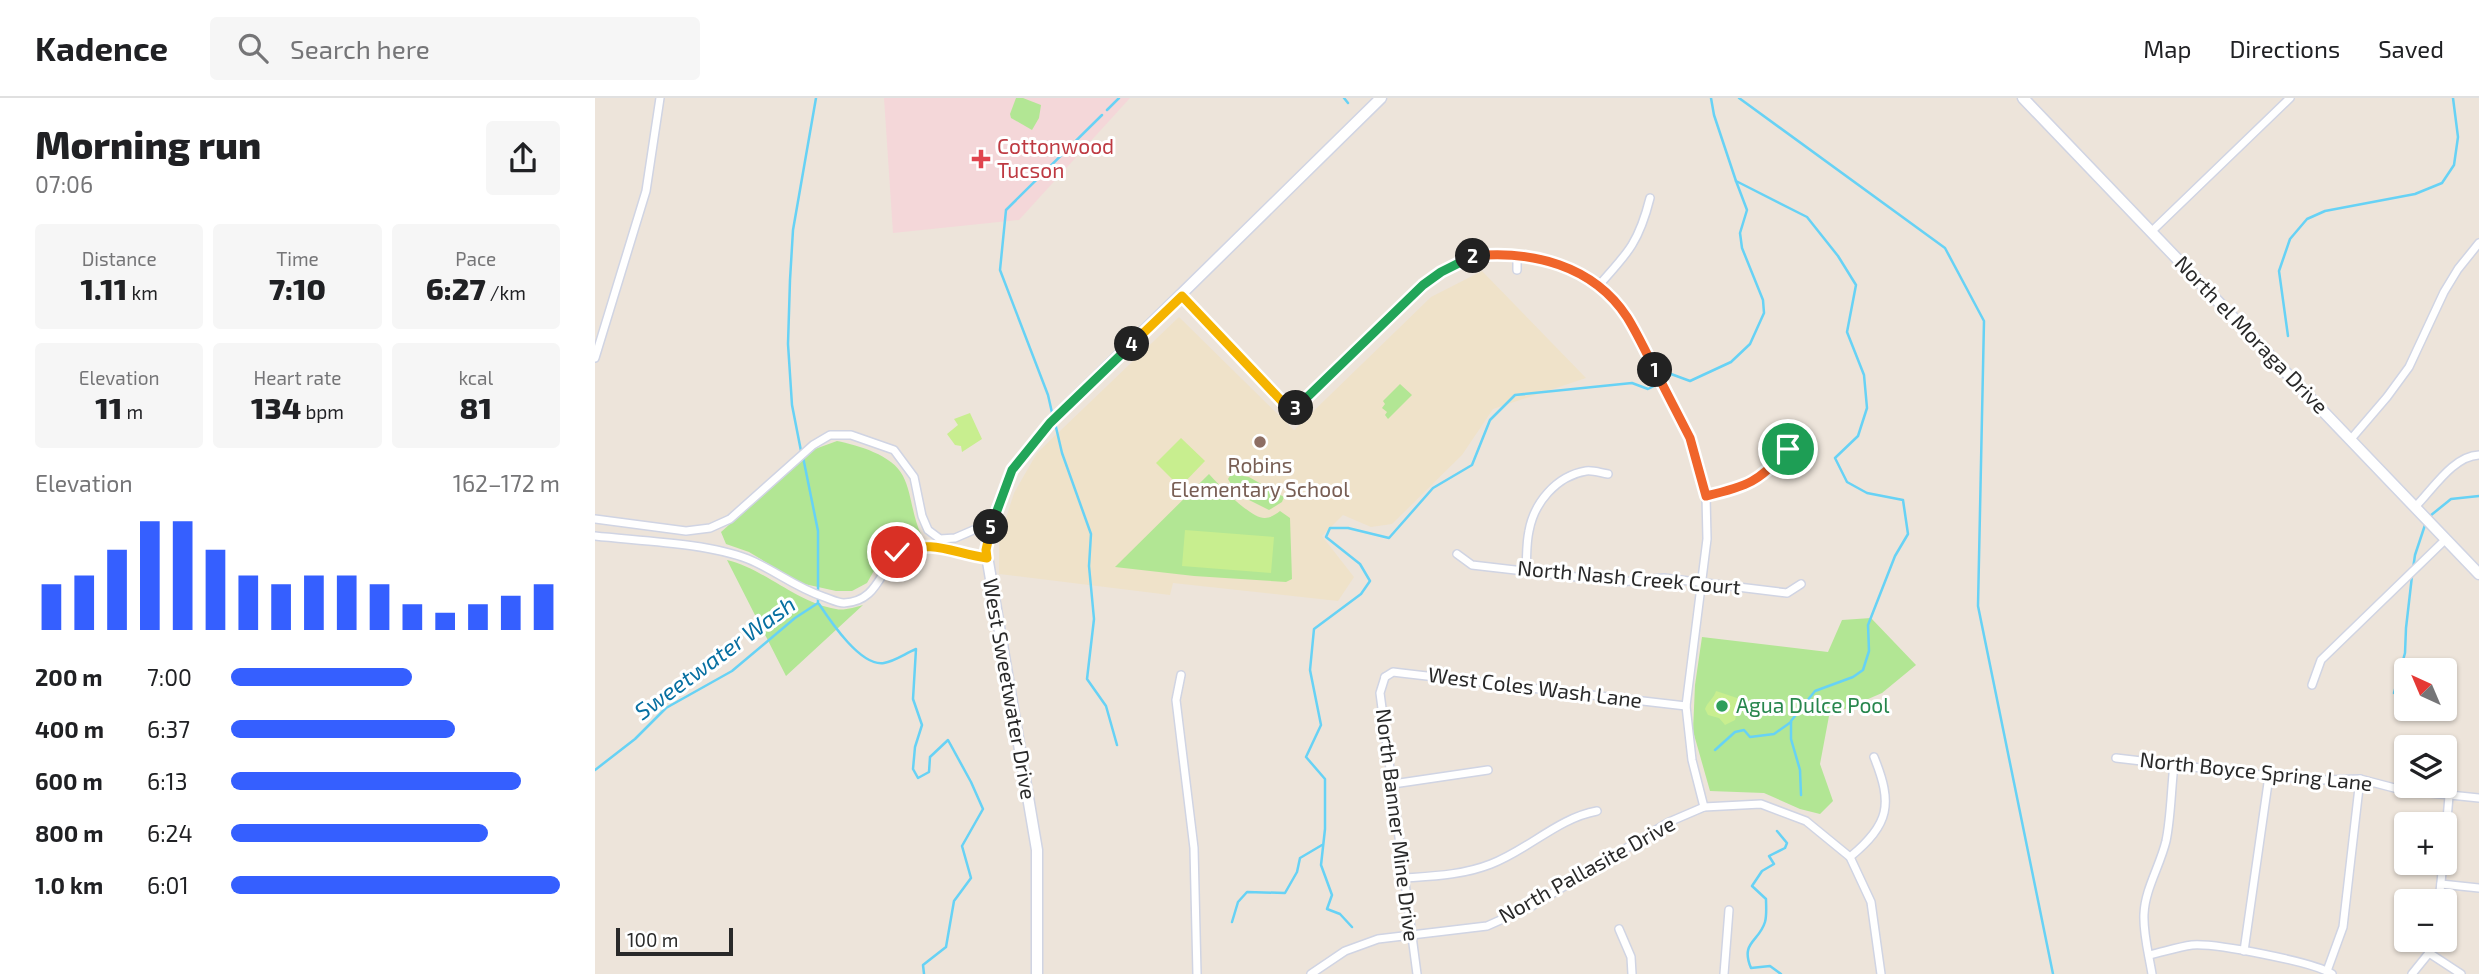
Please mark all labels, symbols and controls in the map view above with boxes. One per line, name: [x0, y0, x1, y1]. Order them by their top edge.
search box: [210, 17, 700, 80]
text: Kadence: [35, 28, 168, 68]
icon: search: [234, 29, 272, 67]
text: Search here: [290, 33, 430, 64]
text: Map: [2143, 34, 2191, 63]
text: Directions: [2229, 34, 2340, 63]
text: Saved: [2378, 34, 2444, 63]
text: Morning run: [35, 121, 261, 167]
button: share: [486, 121, 560, 195]
place label: Cottonwood Tucson: [997, 133, 1114, 182]
marker: Cottonwood Tucson: [971, 149, 991, 169]
text: 07:06: [35, 170, 93, 198]
pin: 2: [1455, 238, 1491, 274]
text: 2: [1467, 244, 1478, 267]
text: Distance: [82, 247, 157, 270]
text: Time: [276, 247, 319, 270]
text: Pace: [455, 247, 496, 270]
street label: North el Moraga Drive: [2170, 250, 2334, 418]
text: 1.11: [80, 270, 127, 306]
text: 7:10: [269, 270, 326, 306]
text: 6:27: [426, 270, 486, 306]
text: km: [127, 281, 158, 304]
text: /km: [486, 281, 526, 304]
pin: 4: [1115, 327, 1149, 362]
text: 4: [1125, 332, 1138, 355]
pin: 1: [1637, 352, 1673, 388]
text: 1: [1650, 358, 1659, 381]
text: Elevation: [79, 366, 159, 389]
text: Heart rate: [254, 366, 341, 389]
text: kcal: [458, 366, 493, 389]
text: 11: [95, 389, 122, 425]
text: 134: [251, 389, 301, 425]
text: 81: [460, 389, 492, 425]
pin: 3: [1279, 390, 1313, 426]
text: 3: [1290, 396, 1301, 419]
text: m: [122, 400, 143, 423]
text: bpm: [301, 400, 344, 423]
pin: [1758, 419, 1818, 479]
icon: arrive: [1769, 430, 1807, 468]
marker: Robins Elementary School: [1252, 434, 1268, 450]
place label: Robins Elementary School: [1171, 452, 1350, 501]
text: Elevation: [35, 469, 133, 497]
text: 162–172 m: [453, 469, 560, 497]
pin: 5: [973, 510, 1009, 544]
text: 5: [985, 515, 996, 538]
pin: [867, 522, 927, 582]
icon: check: [878, 533, 916, 571]
street label: North Nash Creek Court: [1516, 554, 1742, 599]
street label: West Sweetwater Drive: [979, 576, 1042, 801]
water label: Sweetwater Wash: [628, 589, 800, 725]
north arrow: [2394, 658, 2457, 721]
map controls: [2394, 658, 2457, 952]
street label: West Coles Wash Lane: [1427, 661, 1643, 712]
text: 200 m: [35, 663, 103, 691]
text: 7:00: [147, 663, 192, 691]
place label: Agua Dulce Pool: [1736, 692, 1890, 717]
marker: Agua Dulce Pool: [1714, 698, 1730, 714]
street label: North Banner Mine Drive: [1372, 707, 1425, 943]
text: 400 m: [35, 715, 104, 743]
text: 6:37: [147, 715, 190, 743]
button: layers: [2394, 735, 2457, 798]
street label: North Boyce Spring Lane: [2139, 746, 2374, 795]
text: 600 m: [35, 767, 103, 795]
text: 6:13: [147, 767, 188, 795]
street label: North Pallasite Drive: [1494, 810, 1679, 928]
button: +: [2394, 812, 2457, 875]
text: 800 m: [35, 819, 104, 847]
text: 6:24: [147, 819, 193, 847]
text: 1.0 km: [35, 871, 103, 899]
text: 6:01: [147, 871, 189, 899]
button: −: [2394, 889, 2457, 952]
scale bar: [616, 925, 733, 957]
text: 100 m: [627, 928, 678, 951]

